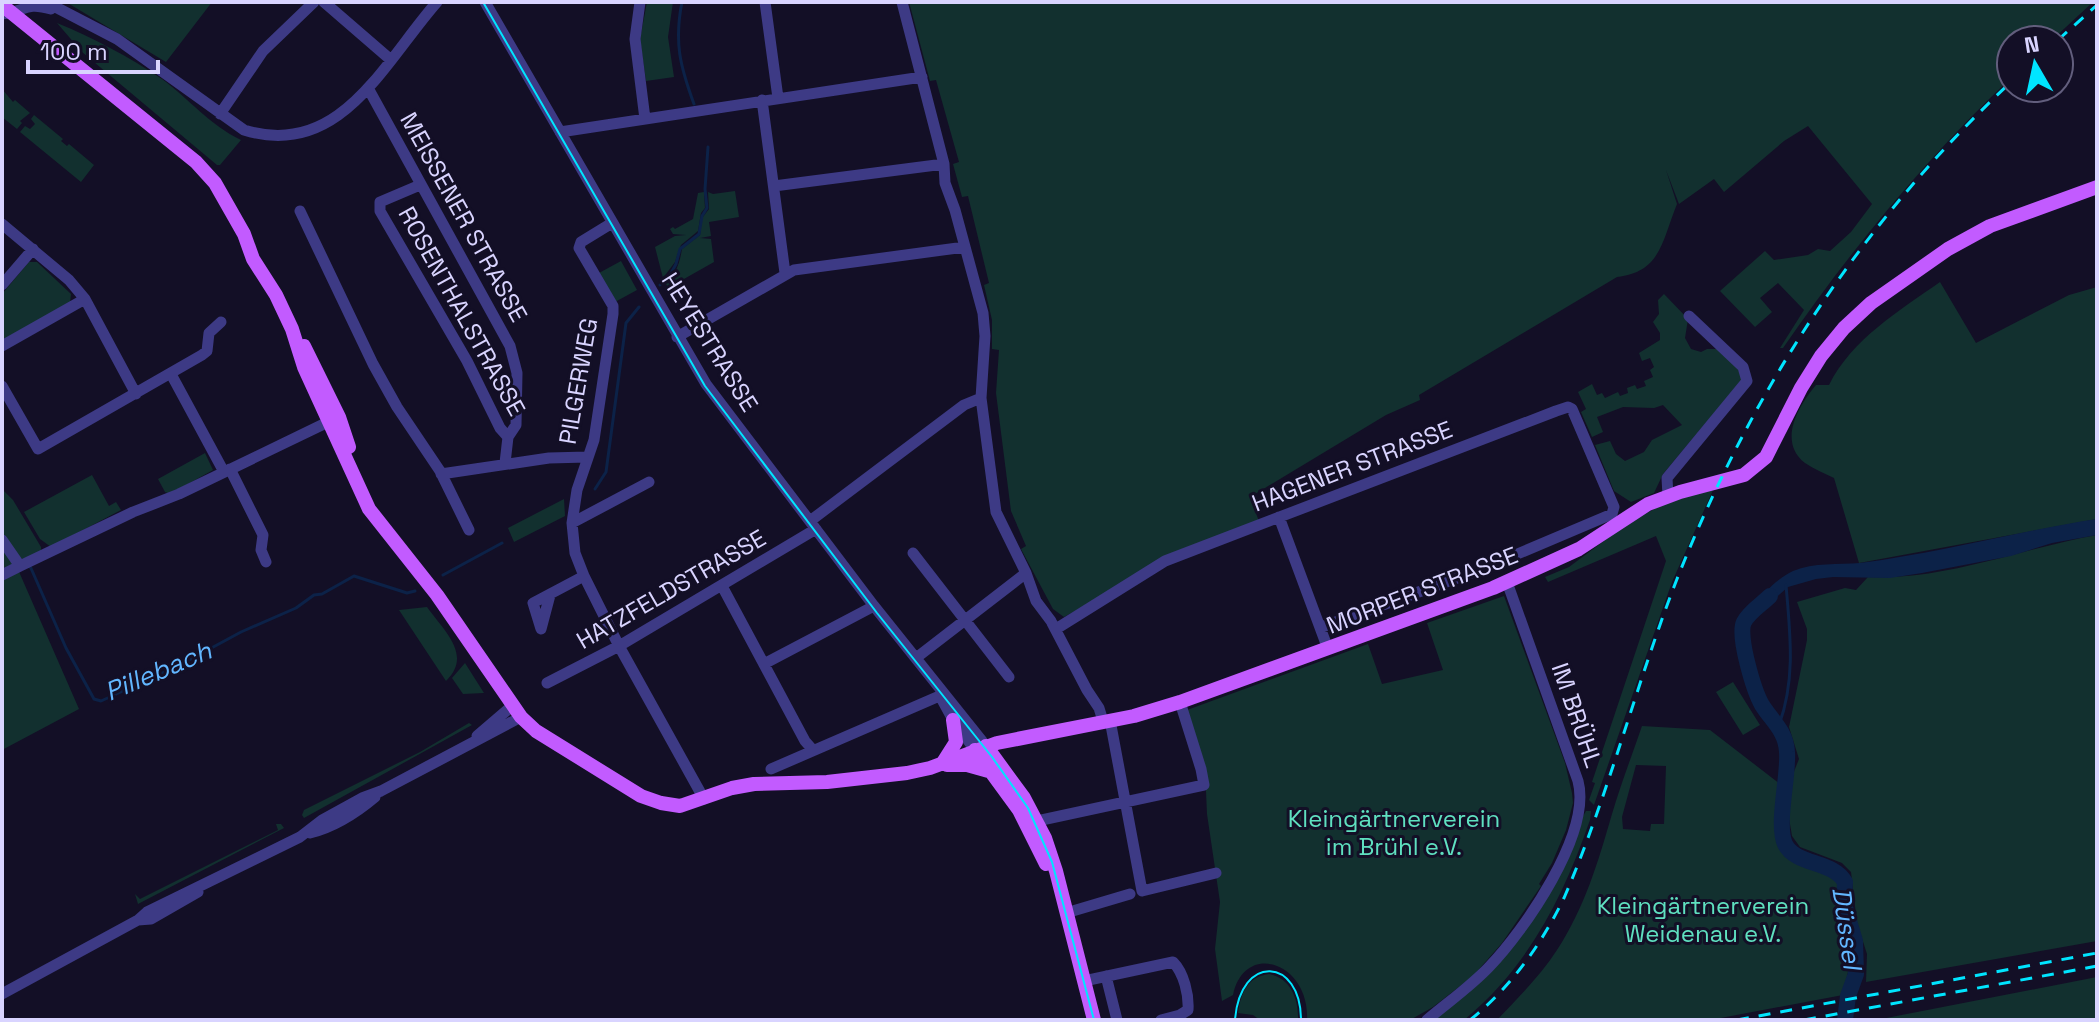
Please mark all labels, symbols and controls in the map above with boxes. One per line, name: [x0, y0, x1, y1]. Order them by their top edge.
scale bar: [28, 24, 158, 74]
north arrow: [1995, 24, 2075, 104]
text: N: [2022, 29, 2041, 59]
text: 100 m: [40, 36, 108, 67]
street label: MEISSENER STRASSE: [393, 107, 535, 327]
street label: ROSENTHALSTRASSE: [392, 201, 532, 421]
street label: HEYESTRASSE: [655, 267, 765, 417]
street label: PILGERWEG: [552, 315, 604, 447]
street label: HAGENER STRASSE: [1247, 414, 1457, 518]
street label: HATZFELDSTRASSE: [571, 522, 771, 656]
street label: MORPER STRASSE: [1322, 539, 1522, 641]
water label: Pillebach: [99, 633, 218, 709]
street label: IM BRÜHL: [1545, 659, 1609, 771]
park label: Kleingärtnerverein im Brühl e.V.: [1288, 803, 1500, 862]
water label: Düssel: [1824, 885, 1870, 974]
park label: Kleingärtnerverein Weidenau e.V.: [1597, 890, 1809, 949]

